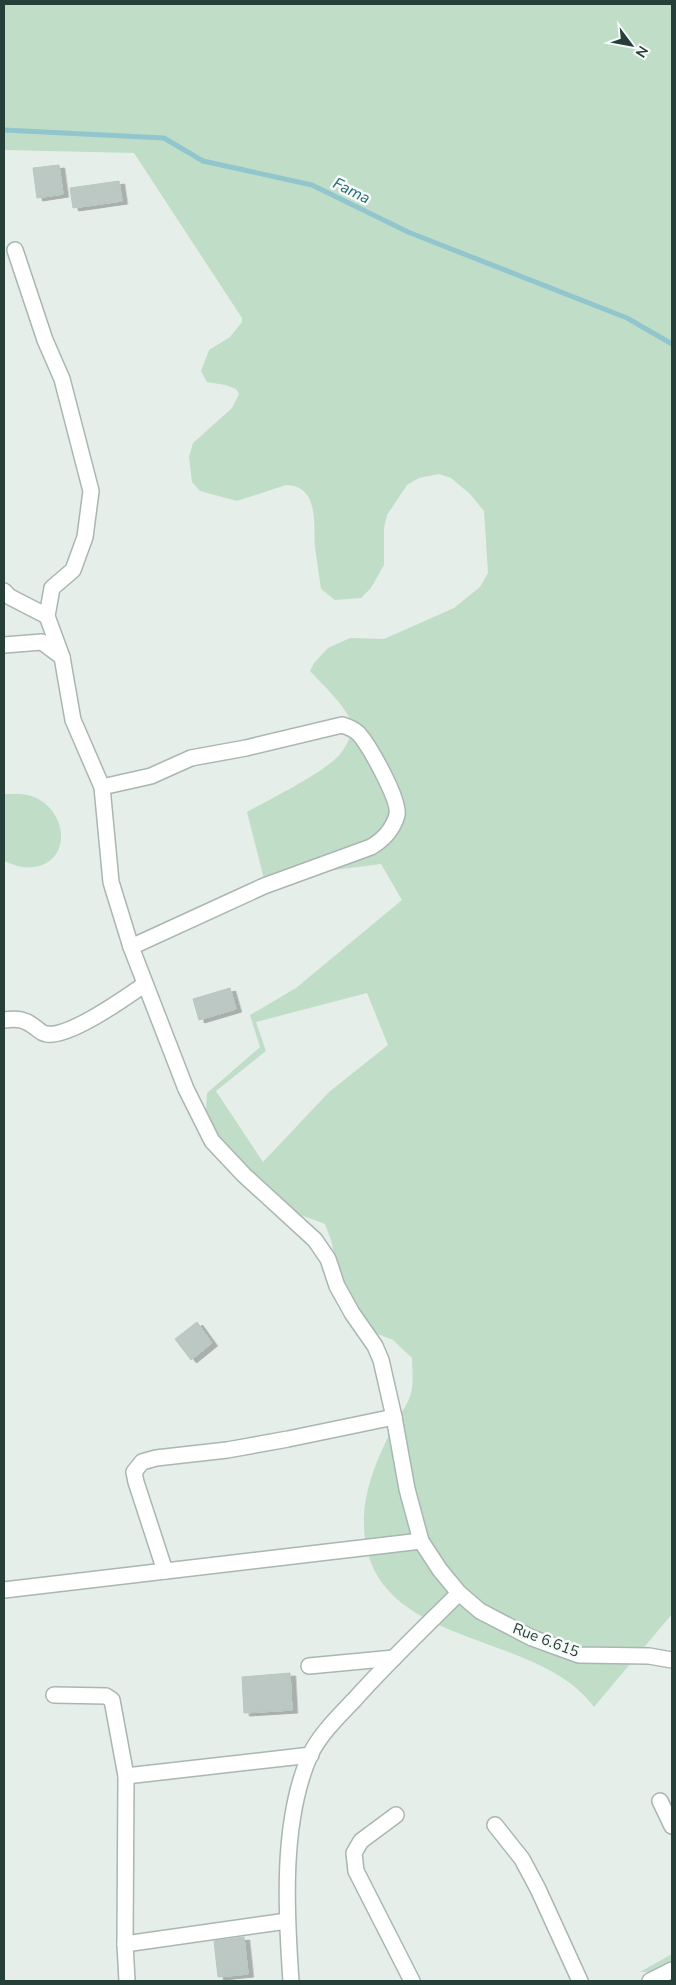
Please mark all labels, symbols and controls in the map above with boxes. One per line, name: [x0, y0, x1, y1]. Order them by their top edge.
north arrow: [606, 20, 656, 70]
text: N: [631, 42, 652, 61]
water label: Fama: [329, 172, 374, 209]
street label: Rue 6.615: [510, 1618, 582, 1662]

